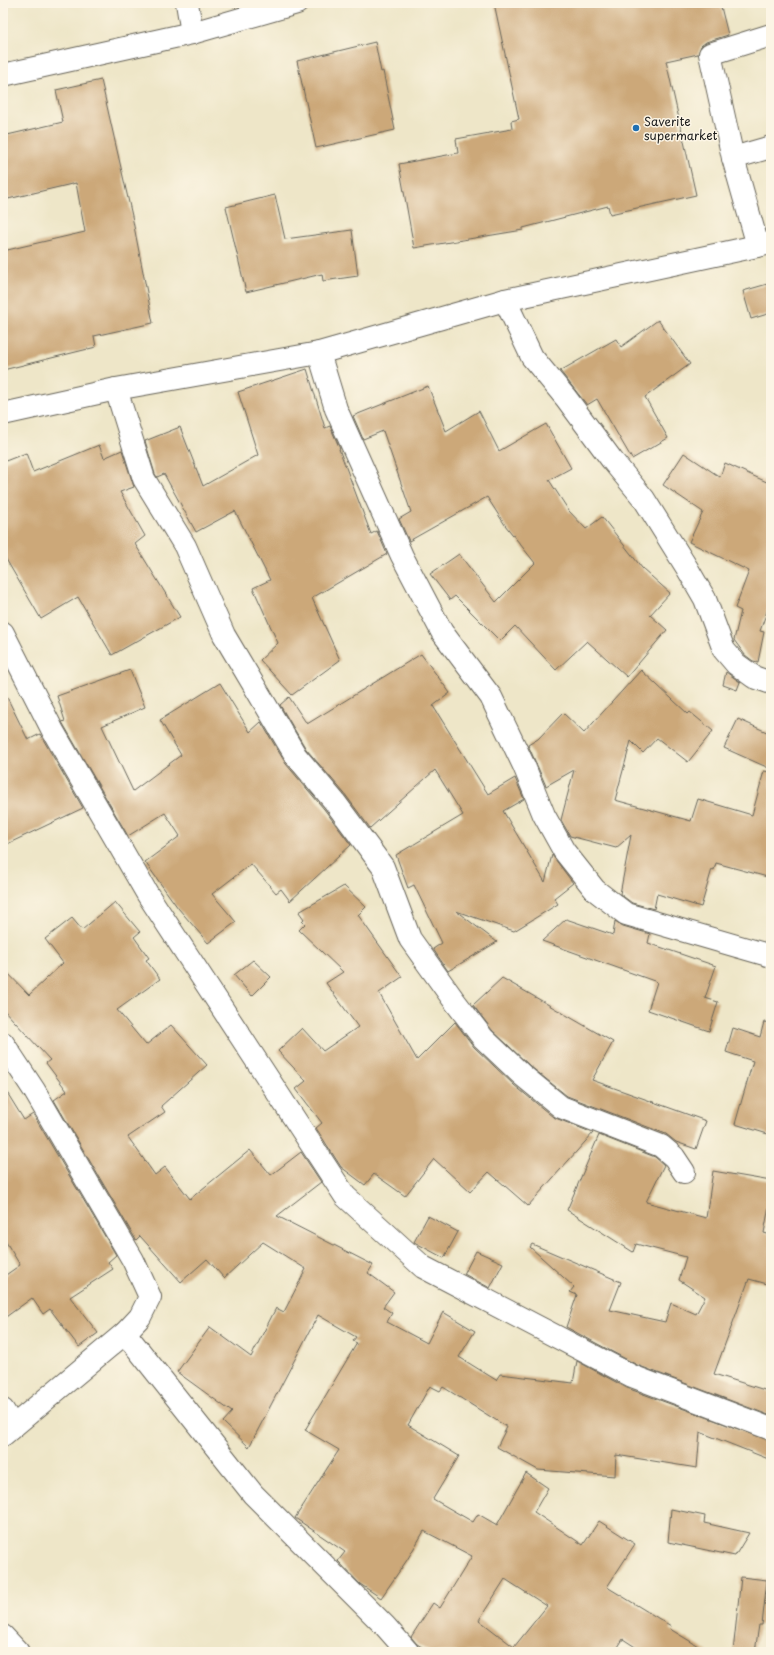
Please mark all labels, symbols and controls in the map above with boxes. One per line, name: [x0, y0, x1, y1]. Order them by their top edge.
place label: Saverite supermarket: [644, 112, 718, 144]
marker: Saverite supermarket: [631, 123, 641, 133]

